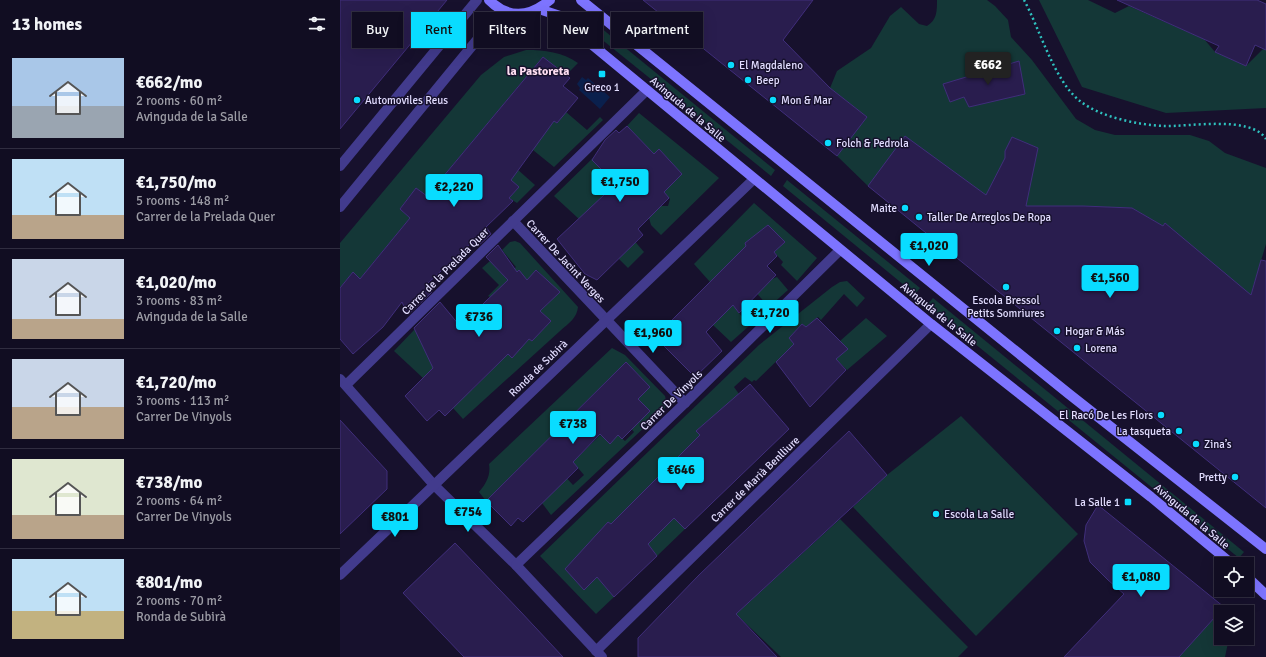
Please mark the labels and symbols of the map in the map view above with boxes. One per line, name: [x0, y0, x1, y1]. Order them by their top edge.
pin: €662: [964, 52, 1012, 86]
place label: El Magdaleno: [739, 59, 803, 72]
marker: El Magdaleno: [726, 60, 736, 70]
district label: la Pastoreta: [507, 64, 569, 79]
marker: Greco 1: [597, 69, 607, 79]
street label: Avinguda de la Salle: [647, 74, 728, 145]
place label: Beep: [756, 74, 780, 87]
marker: Beep: [743, 75, 753, 85]
place label: Greco 1: [584, 81, 620, 94]
place label: Automoviles Reus: [365, 94, 448, 107]
place label: Mon & Mar: [781, 94, 832, 107]
marker: Automoviles Reus: [352, 95, 362, 105]
marker: Mon & Mar: [768, 95, 778, 105]
place label: Folch & Pedrola: [836, 137, 909, 150]
marker: Folch & Pedrola: [823, 138, 833, 148]
pin: €1,750: [587, 169, 653, 203]
pin: €2,220: [421, 174, 487, 208]
place label: Maite: [870, 202, 897, 215]
marker: Maite: [900, 203, 910, 213]
place label: Taller De Arreglos De Ropa: [927, 211, 1052, 224]
marker: Taller De Arreglos De Ropa: [914, 212, 924, 222]
street label: Carrer De Jacint Verges: [524, 217, 608, 306]
street label: Carrer de la Prelada Quer: [399, 225, 492, 318]
pin: €1,020: [896, 233, 962, 267]
pin: €1,560: [1077, 265, 1143, 299]
street label: Avinguda de la Salle: [898, 280, 979, 349]
marker: Escola Bressol Petits Somriures: [1001, 282, 1011, 292]
place label: Escola Bressol Petits Somriures: [967, 294, 1045, 320]
pin: €1,720: [737, 300, 803, 334]
pin: €736: [455, 304, 503, 338]
pin: €1,960: [620, 320, 686, 354]
place label: Hogar & Más: [1065, 325, 1125, 338]
marker: Hogar & Más: [1052, 326, 1062, 336]
street label: Ronda de Subirà: [506, 337, 571, 400]
place label: Lorena: [1085, 342, 1118, 355]
marker: Lorena: [1072, 343, 1082, 353]
street label: Carrer De Vinyols: [638, 367, 705, 433]
place label: El Racó De Les Flors: [1059, 409, 1153, 422]
marker: El Racó De Les Flors: [1156, 410, 1166, 420]
pin: €738: [549, 411, 597, 445]
place label: La tasqueta: [1116, 425, 1171, 438]
marker: La tasqueta: [1174, 426, 1184, 436]
street label: Carrer de Marià Benlliure: [708, 434, 802, 525]
place label: Zina’s: [1204, 438, 1232, 451]
marker: Zina’s: [1191, 439, 1201, 449]
pin: €646: [657, 457, 705, 491]
place label: Pretty: [1199, 471, 1228, 484]
marker: Pretty: [1230, 472, 1240, 482]
street label: Avinguda de la Salle: [1151, 481, 1232, 552]
place label: La Salle 1: [1075, 496, 1120, 509]
marker: La Salle 1: [1123, 497, 1133, 507]
pin: €754: [444, 499, 492, 533]
pin: €801: [371, 504, 419, 538]
place label: Escola La Salle: [944, 508, 1014, 521]
marker: Escola La Salle: [931, 509, 941, 519]
pin: €1,080: [1108, 564, 1174, 598]

